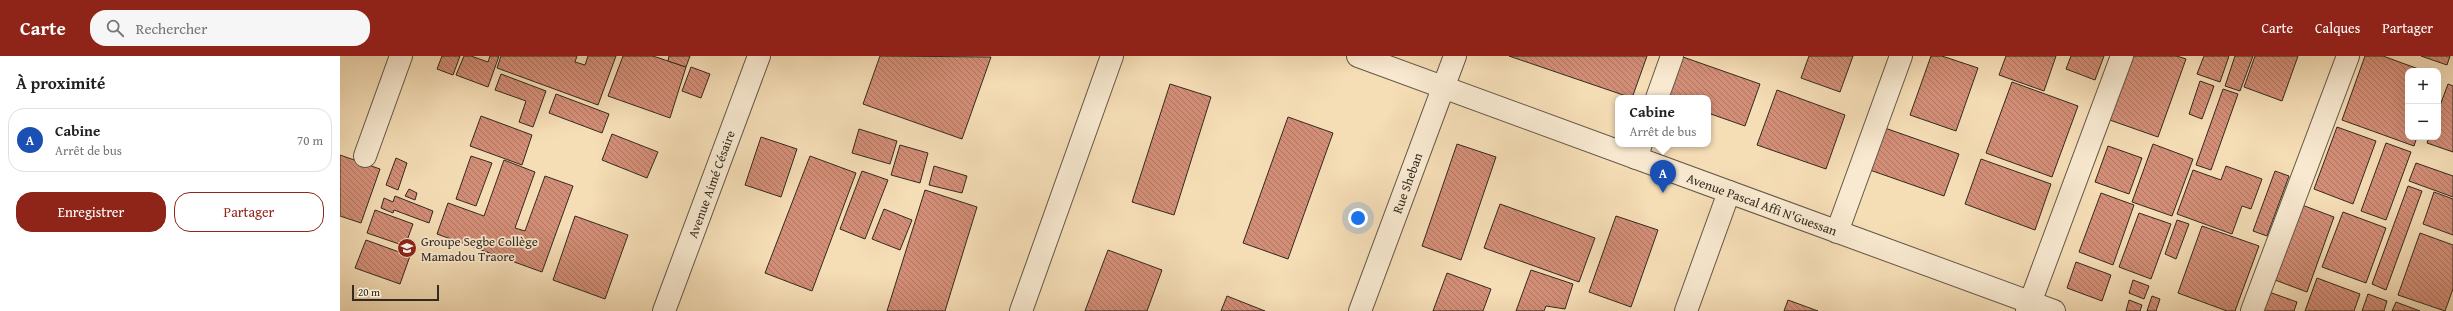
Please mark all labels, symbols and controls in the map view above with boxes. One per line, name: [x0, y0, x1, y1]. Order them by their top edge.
search box: [90, 10, 370, 46]
text: Carte: [20, 14, 66, 42]
icon: search: [104, 17, 126, 39]
text: Rechercher: [136, 18, 207, 39]
text: Carte: [2261, 18, 2293, 38]
text: Calques: [2315, 18, 2360, 38]
text: Partager: [2382, 18, 2433, 38]
map controls: [2405, 68, 2441, 140]
button: +: [2405, 68, 2441, 104]
text: À proximité: [16, 70, 105, 95]
popup: [1615, 95, 1711, 147]
text: Cabine: [1630, 101, 1675, 122]
button: −: [2405, 104, 2441, 140]
text: Cabine: [55, 120, 100, 141]
text: Arrêt de bus: [1630, 122, 1696, 141]
street label: Avenue Aimé Césaire: [683, 128, 740, 241]
text: A: [26, 131, 34, 150]
text: 70 m: [297, 131, 323, 150]
text: Arrêt de bus: [55, 141, 122, 160]
street label: Rue Sheban: [1388, 149, 1427, 216]
pin: A: [1650, 160, 1676, 193]
street label: Avenue Pascal Affi N'Guessan: [1684, 168, 1840, 241]
button: Enregistrer: [16, 192, 166, 232]
button: Partager: [174, 192, 324, 232]
your location: [1348, 208, 1368, 228]
place label: Groupe Segbe Collège Mamadou Traore: [421, 232, 538, 266]
school or university icon: Groupe Segbe Collège Mamadou Traore: [396, 237, 418, 259]
scale bar: [352, 283, 439, 302]
text: 20 m: [358, 284, 380, 300]

